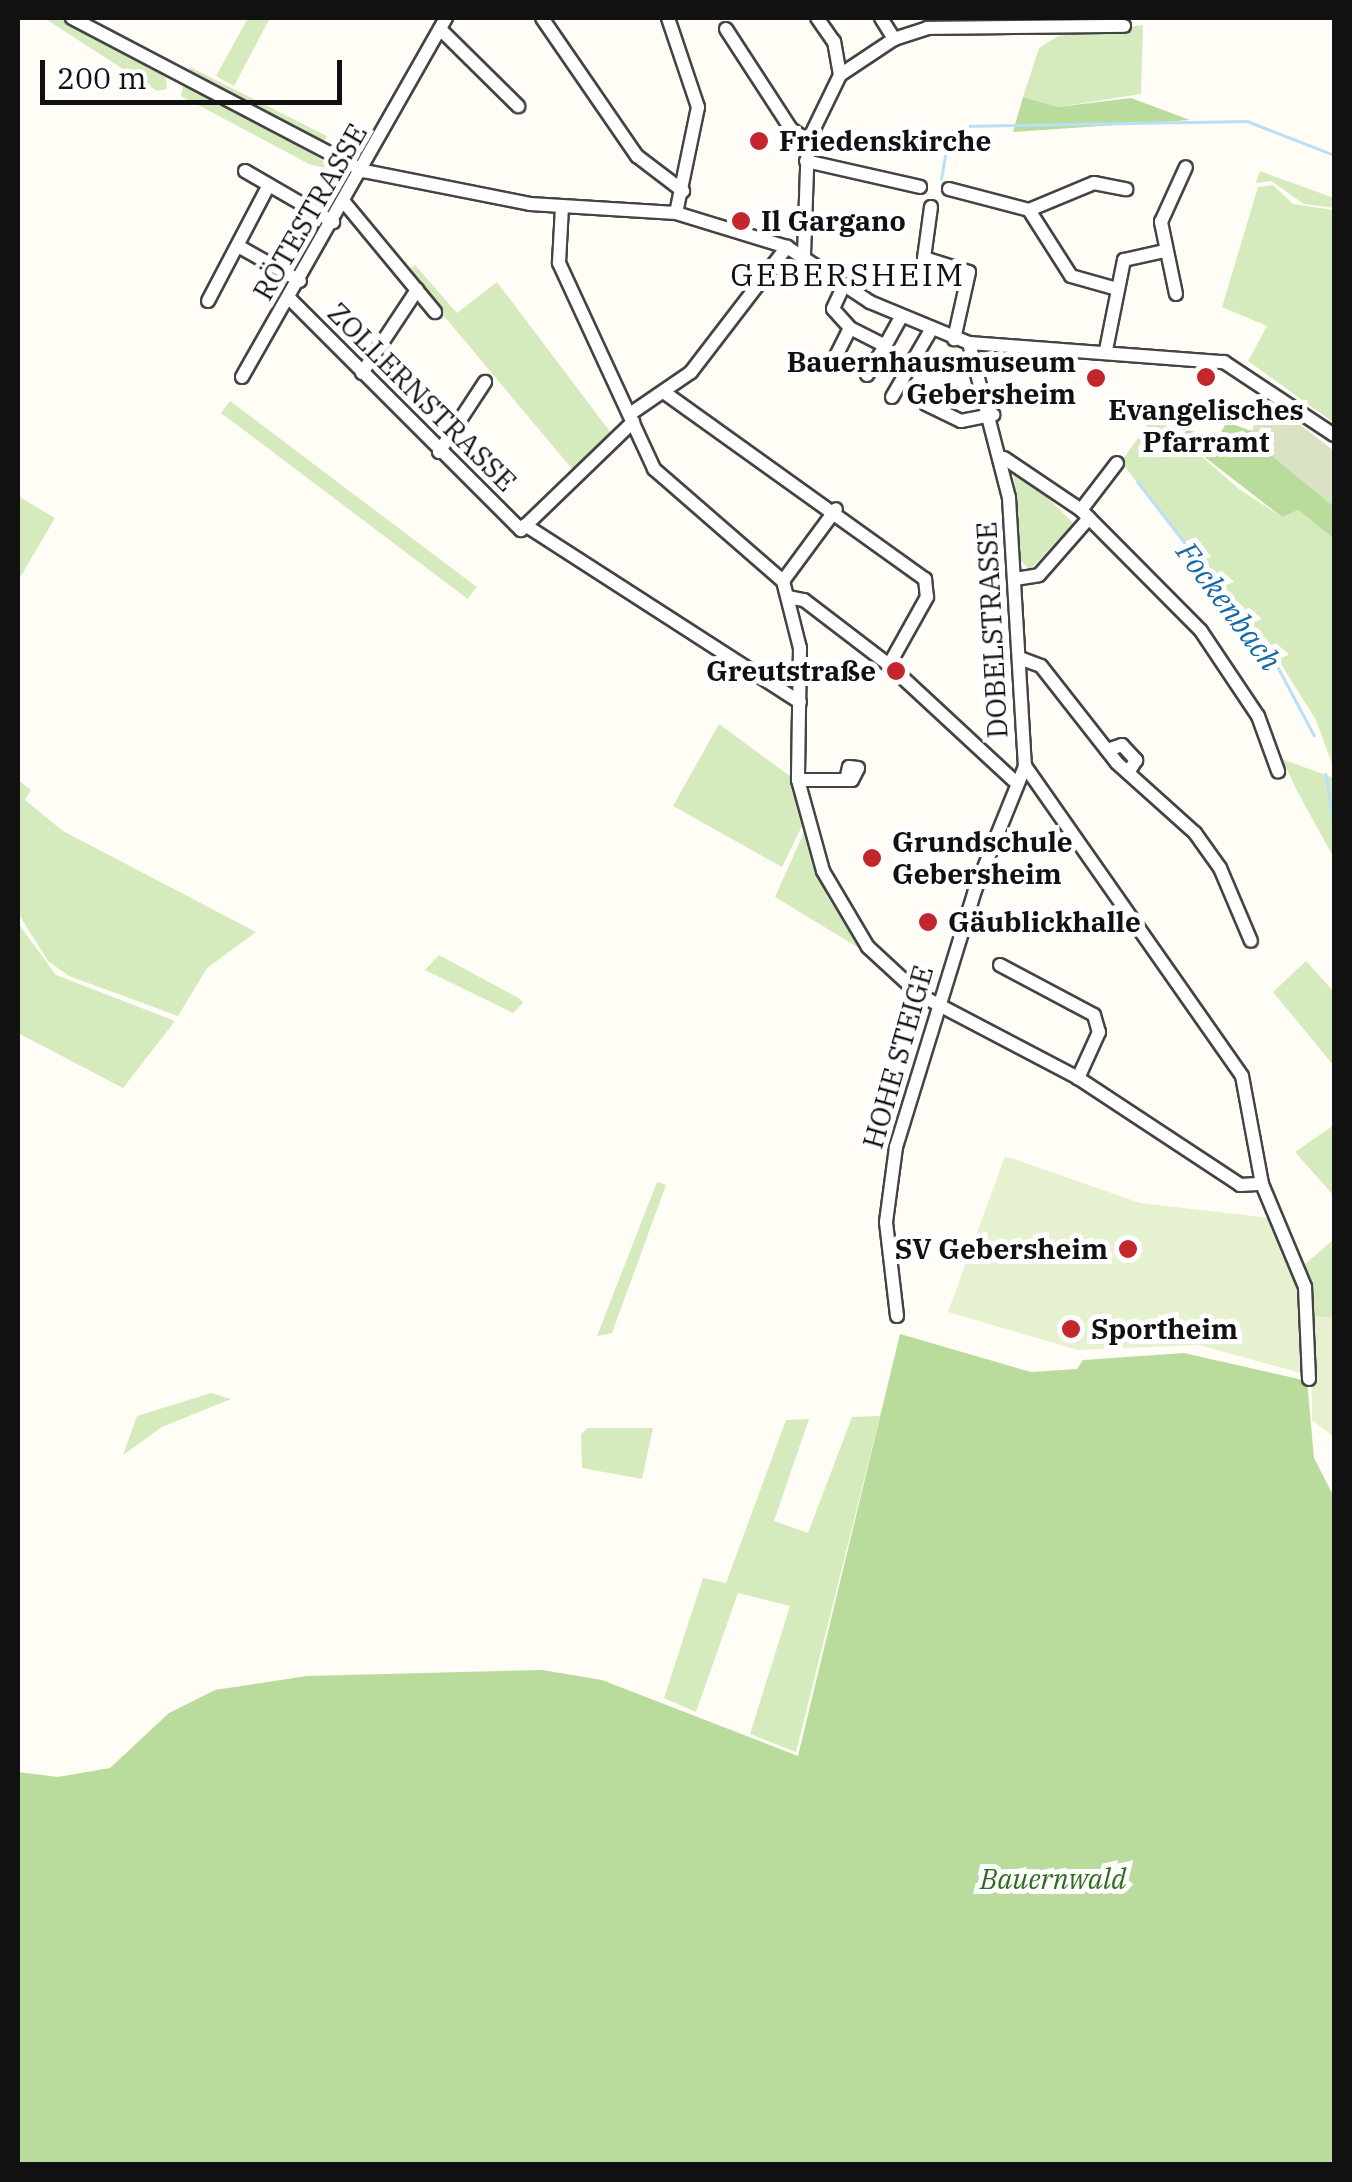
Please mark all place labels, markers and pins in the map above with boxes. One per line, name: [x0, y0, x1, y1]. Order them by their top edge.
place label: Friedenskirche: [779, 124, 991, 158]
marker: Friedenskirche: [748, 130, 770, 152]
place label: Il Gargano: [761, 204, 906, 238]
marker: Il Gargano: [730, 210, 752, 232]
place label: Bauernhausmuseum Gebersheim: [787, 345, 1076, 411]
marker: Evangelisches Pfarramt: [1195, 366, 1217, 388]
marker: Bauernhausmuseum Gebersheim: [1085, 367, 1107, 389]
place label: Evangelisches Pfarramt: [1108, 393, 1304, 459]
place label: Greutstraße: [706, 654, 876, 688]
marker: Greutstraße: [885, 660, 907, 682]
place label: Grundschule Gebersheim: [892, 825, 1073, 891]
marker: Grundschule Gebersheim: [861, 847, 883, 869]
place label: Gäublickhalle: [948, 905, 1141, 939]
marker: Gäublickhalle: [917, 911, 939, 933]
place label: SV Gebersheim: [895, 1232, 1108, 1266]
marker: SV Gebersheim: [1117, 1238, 1139, 1260]
place label: Sportheim: [1091, 1312, 1238, 1346]
marker: Sportheim: [1060, 1318, 1082, 1340]

